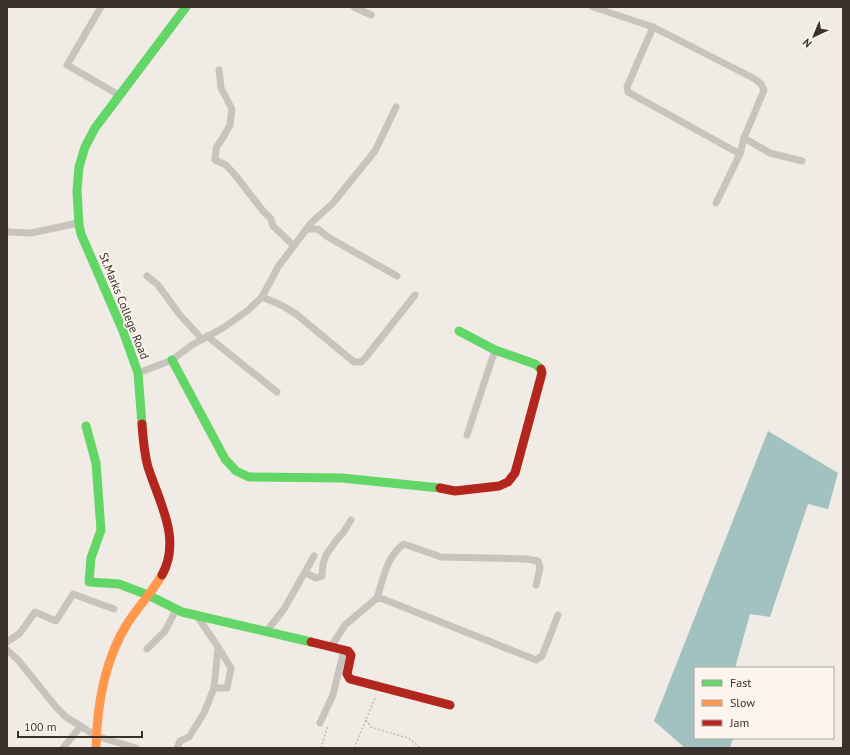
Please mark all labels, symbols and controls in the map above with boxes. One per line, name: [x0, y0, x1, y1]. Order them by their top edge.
north arrow: [794, 16, 834, 56]
text: N: [800, 36, 815, 51]
street label: St.Marks College Road: [96, 250, 153, 361]
legend: [694, 667, 834, 739]
text: Fast: [730, 675, 751, 690]
text: Slow: [730, 695, 755, 710]
scale bar: [18, 713, 142, 739]
text: Jam: [729, 715, 749, 730]
text: 100 m: [24, 719, 57, 734]

